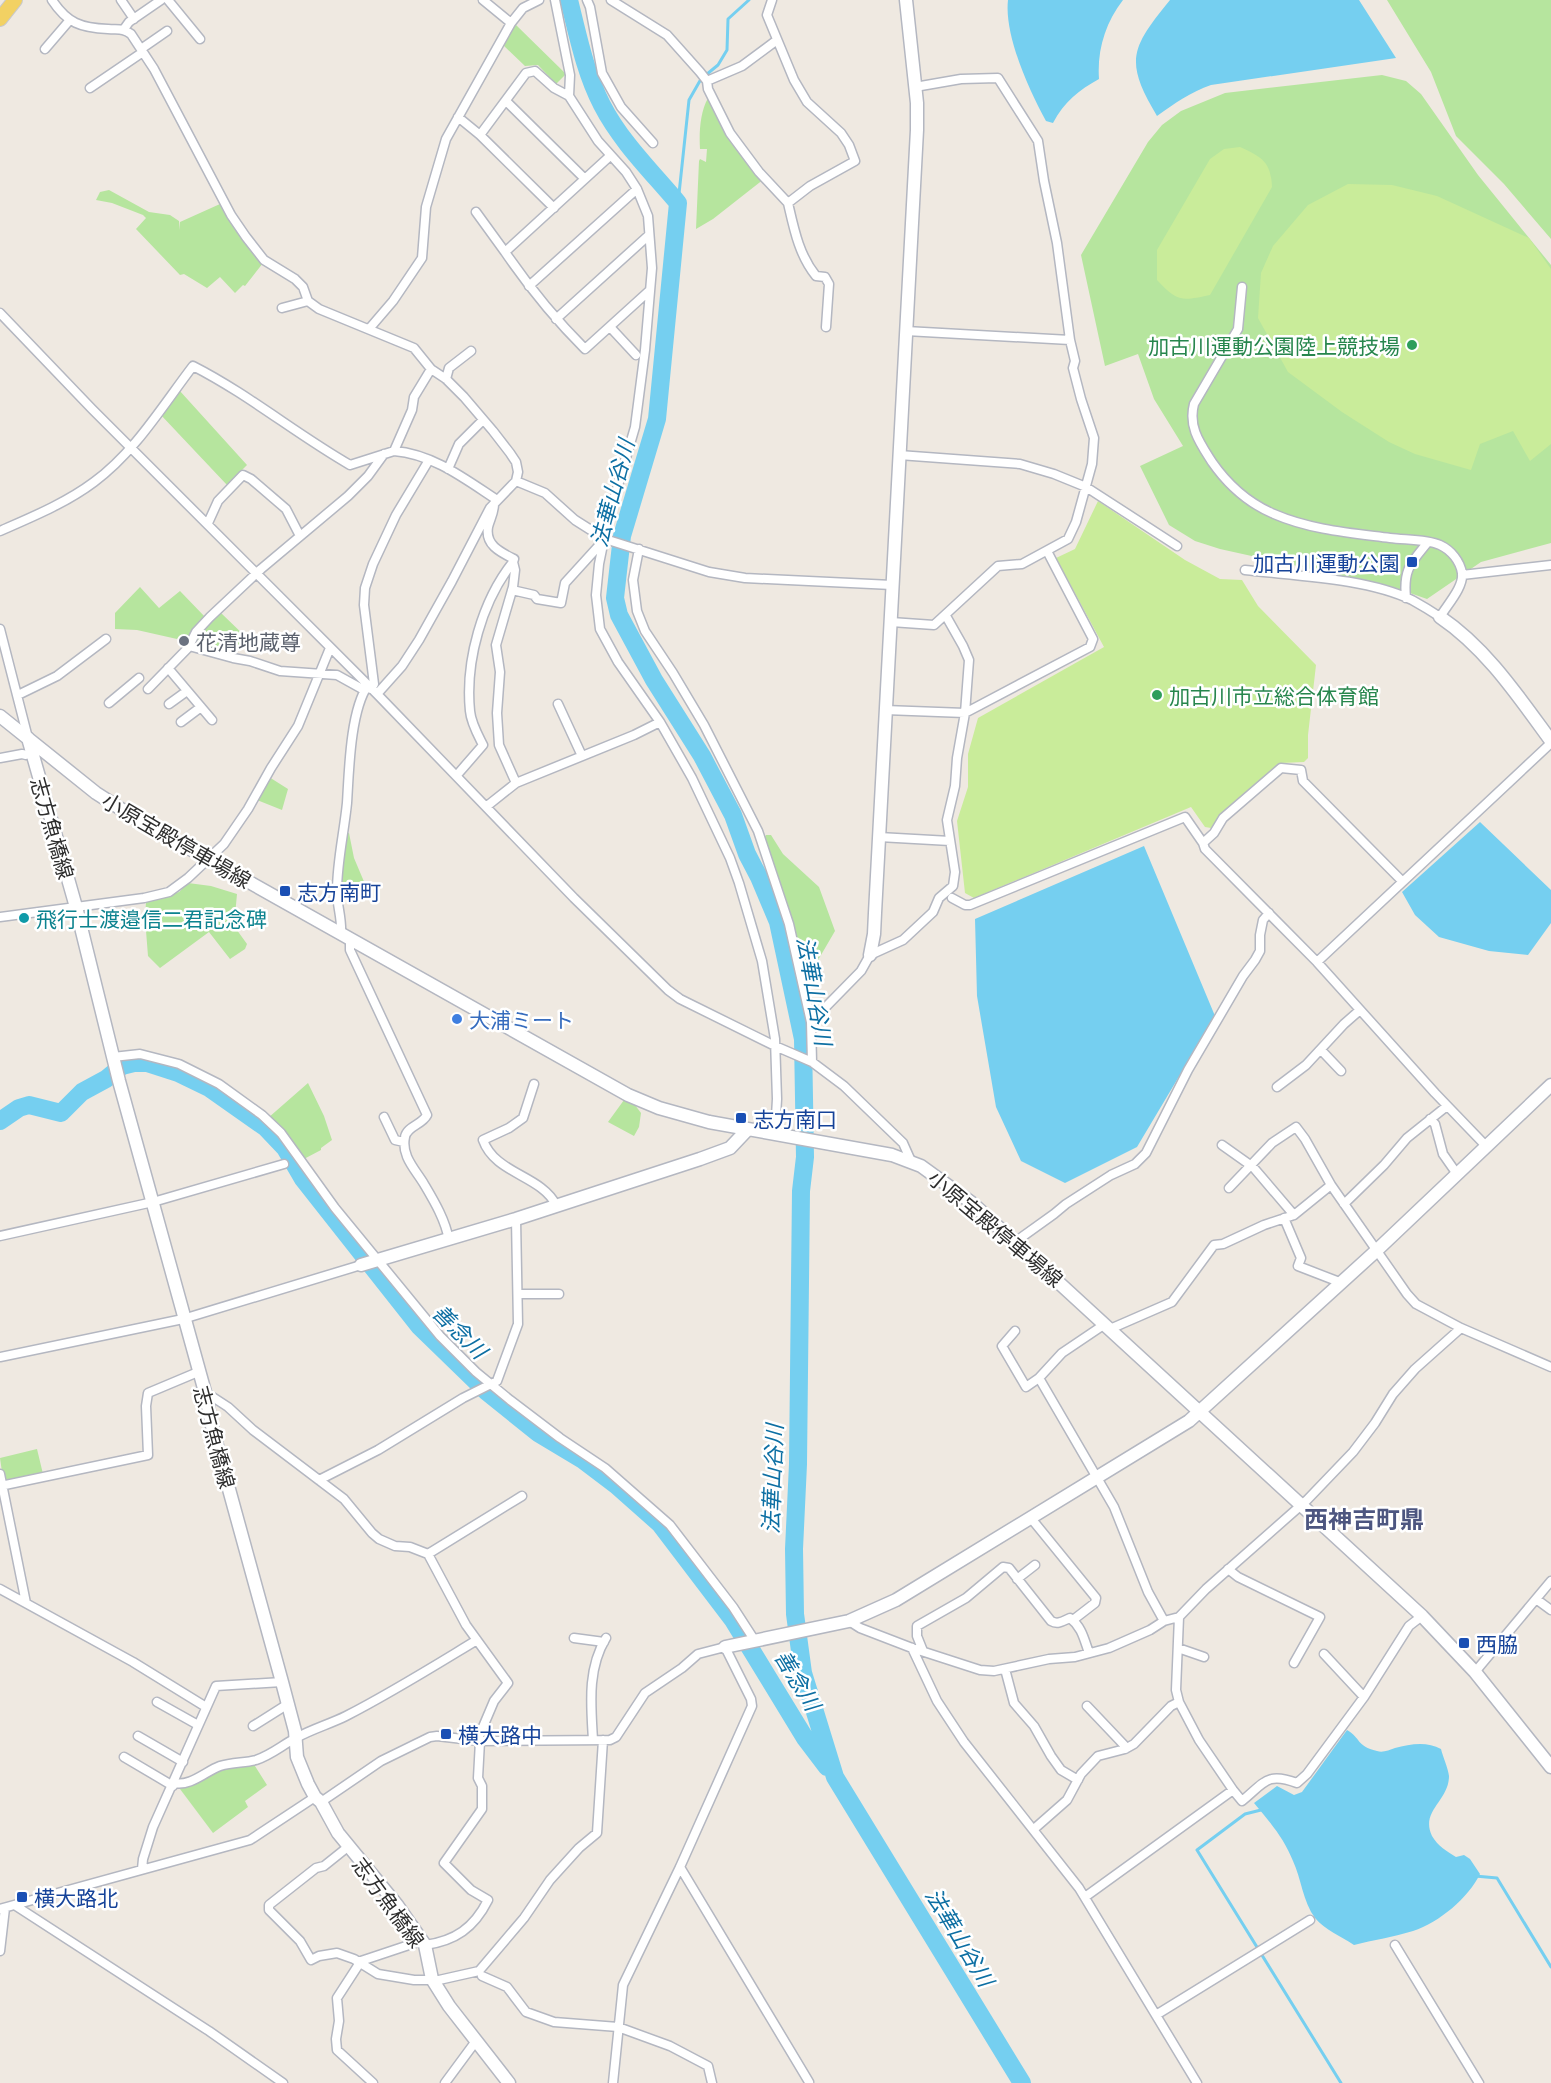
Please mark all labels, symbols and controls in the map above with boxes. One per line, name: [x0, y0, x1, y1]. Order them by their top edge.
place label: 加古川運動公園陸上競技場: [1148, 333, 1400, 358]
marker: 加古川運動公園陸上競技場: [1405, 338, 1419, 352]
water label: 法華山谷川: [585, 434, 640, 550]
place label: 加古川運動公園: [1253, 550, 1400, 575]
marker: 加古川運動公園: [1405, 555, 1419, 569]
place label: 花清地蔵尊: [196, 629, 301, 654]
marker: 花清地蔵尊: [177, 634, 191, 648]
place label: 加古川市立総合体育館: [1169, 683, 1379, 708]
marker: 加古川市立総合体育館: [1150, 688, 1164, 702]
street label: 志方魚橋線: [27, 774, 79, 882]
street label: 小原宝殿停車場線: [98, 787, 256, 893]
place label: 志方南町: [297, 879, 381, 904]
marker: 志方南町: [278, 884, 292, 898]
place label: 飛行士渡邉信二君記念碑: [36, 906, 267, 931]
marker: 飛行士渡邉信二君記念碑: [17, 911, 31, 925]
water label: 法華山谷川: [792, 934, 838, 1049]
place label: 大浦ミート: [469, 1007, 574, 1032]
marker: 大浦ミート: [450, 1012, 464, 1026]
place label: 志方南口: [753, 1106, 837, 1131]
marker: 志方南口: [734, 1111, 748, 1125]
street label: 小原宝殿停車場線: [924, 1164, 1068, 1292]
water label: 善念川: [427, 1298, 494, 1365]
street label: 志方魚橋線: [189, 1383, 241, 1491]
water label: 法華山谷川: [757, 1422, 787, 1534]
district label: 西神吉町鼎: [1304, 1504, 1424, 1533]
place label: 西脇: [1476, 1631, 1518, 1656]
marker: 西脇: [1457, 1636, 1471, 1650]
water label: 善念川: [769, 1645, 828, 1717]
place label: 横大路中: [458, 1722, 542, 1747]
marker: 横大路中: [439, 1727, 453, 1741]
street label: 志方魚橋線: [348, 1852, 430, 1952]
water label: 法華山谷川: [920, 1883, 1001, 1993]
place label: 横大路北: [34, 1885, 118, 1910]
marker: 横大路北: [15, 1890, 29, 1904]

